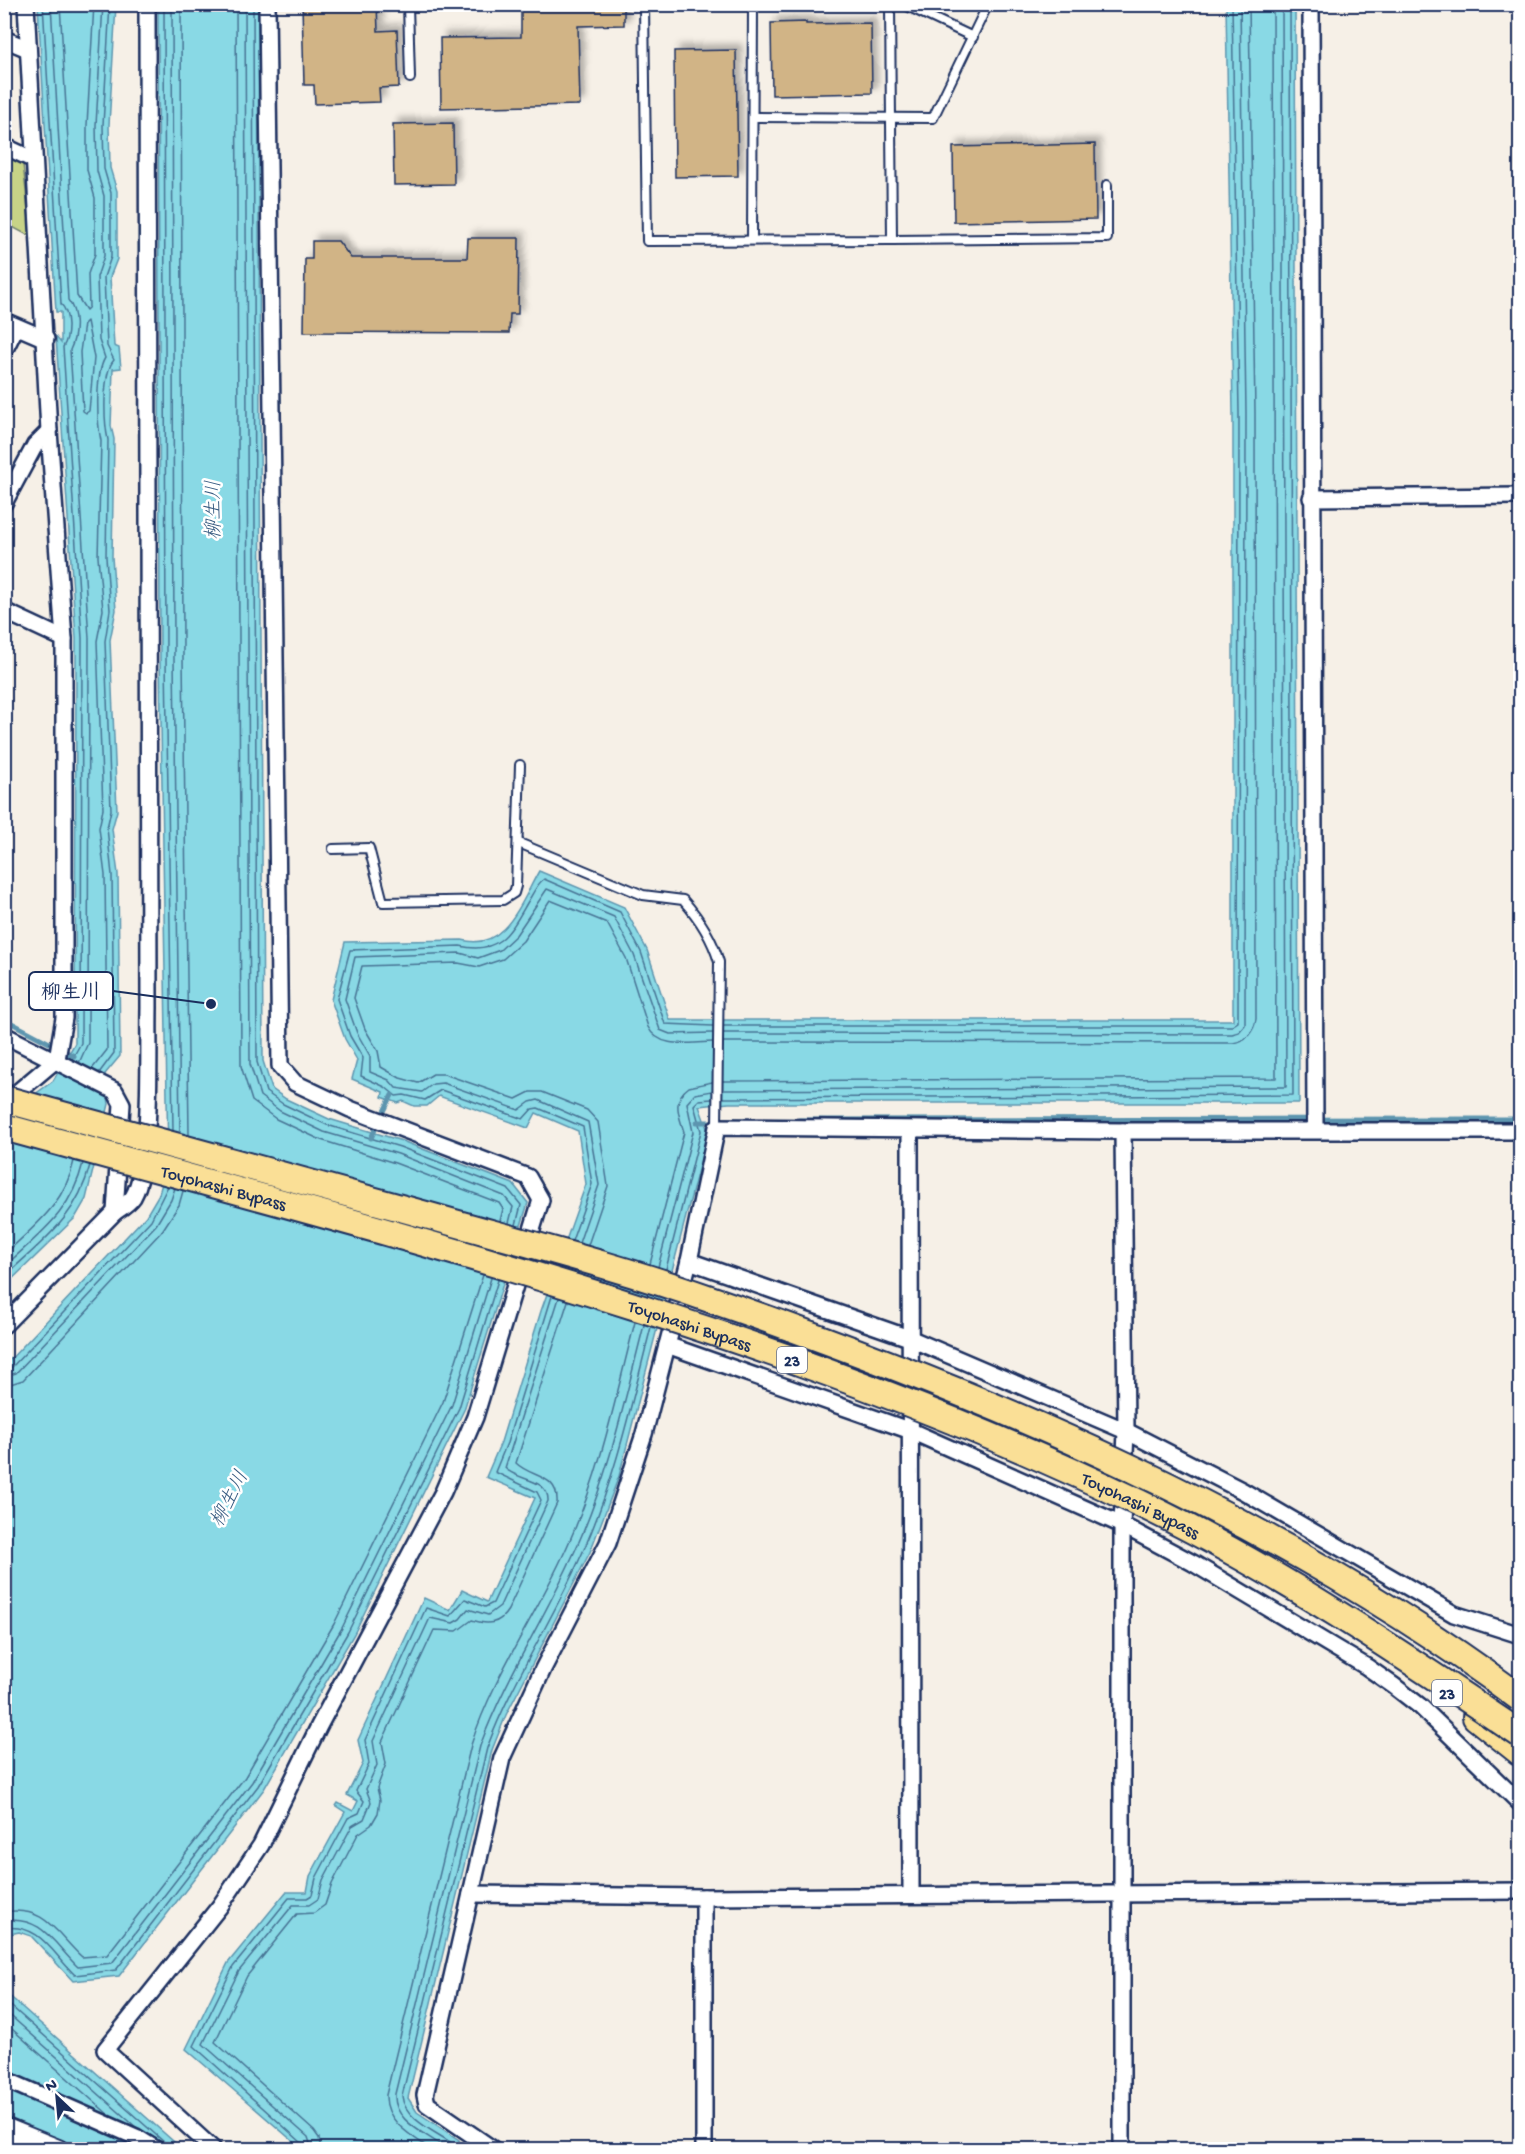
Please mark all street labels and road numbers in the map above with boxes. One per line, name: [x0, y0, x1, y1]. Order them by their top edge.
street label: Toyohashi Bypass: [157, 1162, 290, 1217]
street label: Toyohashi Bypass: [624, 1297, 755, 1358]
road number: 23: [777, 1347, 807, 1373]
street label: Toyohashi Bypass: [1077, 1469, 1204, 1545]
road number: 23: [1432, 1680, 1462, 1706]

